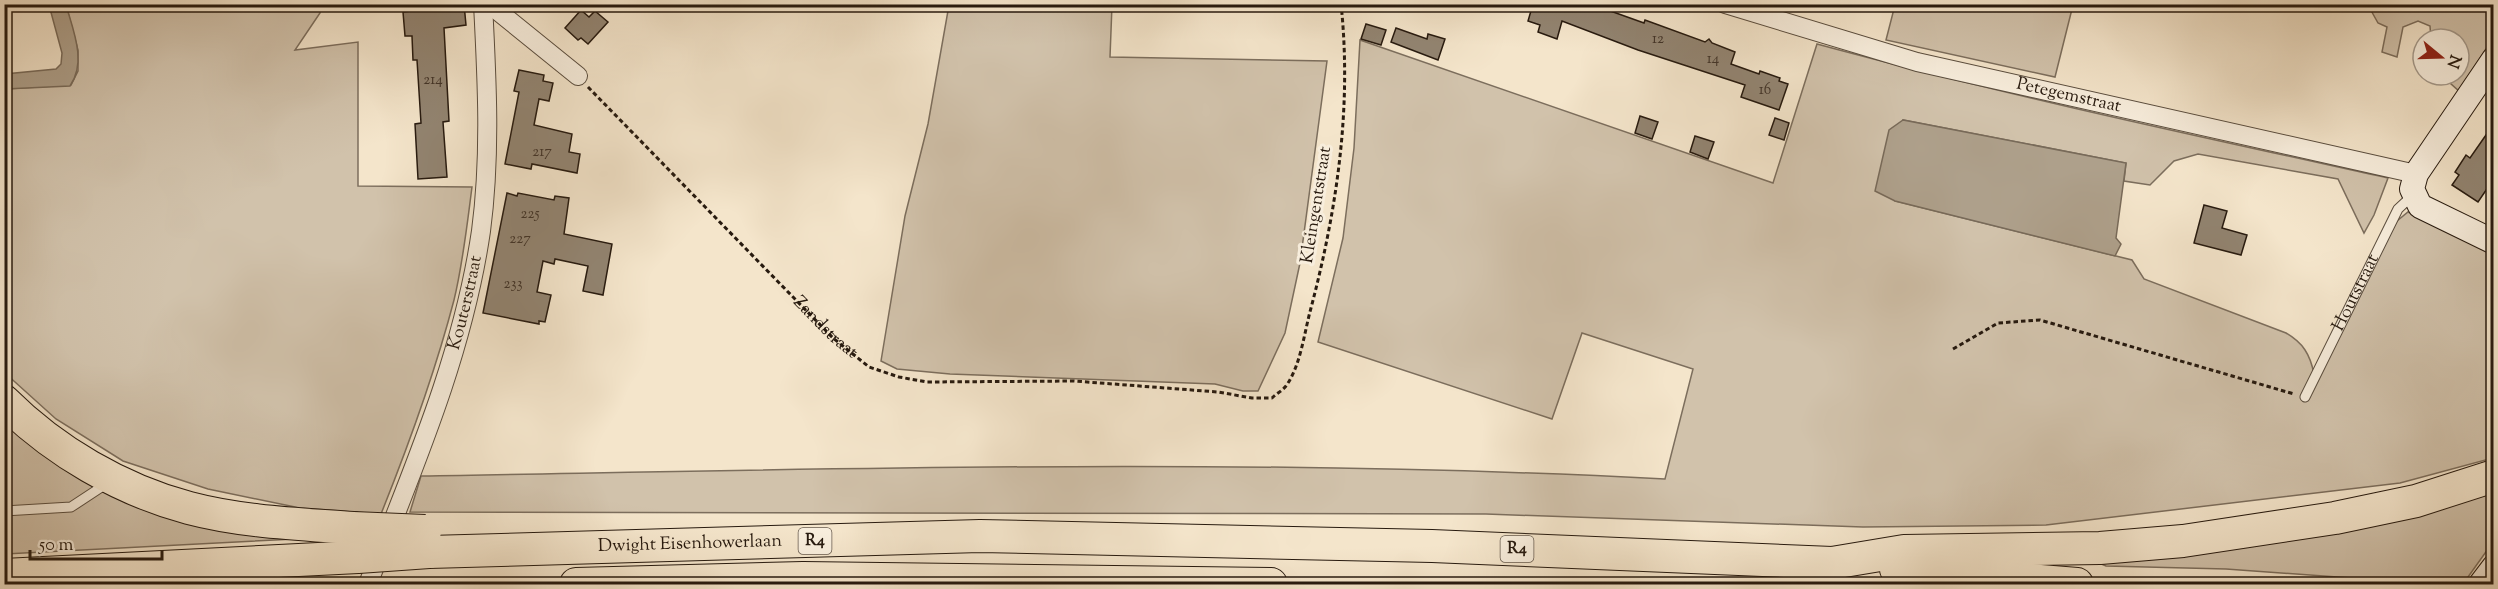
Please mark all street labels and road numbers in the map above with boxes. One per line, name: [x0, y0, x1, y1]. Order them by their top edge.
street label: Petegemstraat: [2014, 72, 2124, 120]
street label: Kleingentstraat: [1295, 145, 1339, 265]
street label: Houtstraat: [2326, 250, 2387, 336]
street label: Kouterstraat: [442, 254, 490, 353]
street label: Zandstraat: [786, 291, 863, 366]
road number: R4: [798, 528, 832, 554]
street label: Dwight Eisenhowerlaan: [598, 529, 783, 560]
road number: R4: [1500, 536, 1534, 562]

